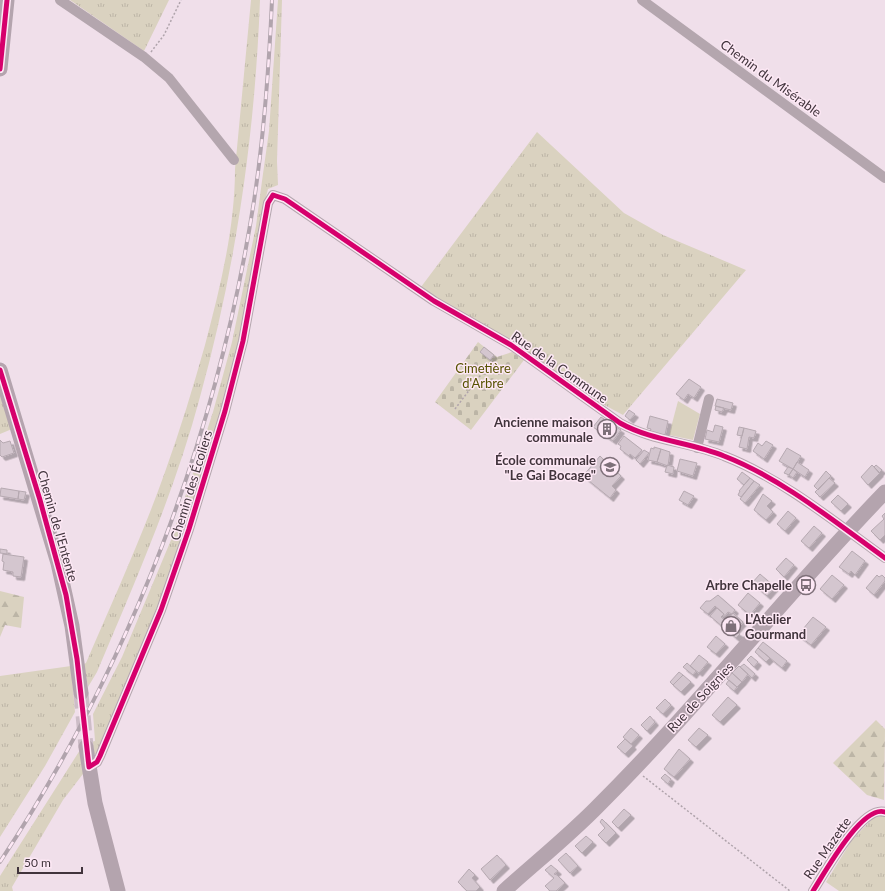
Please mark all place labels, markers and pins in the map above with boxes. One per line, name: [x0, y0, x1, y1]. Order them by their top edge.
place label: Ancienne maison communale: [493, 414, 593, 445]
building icon: Ancienne maison communale: [596, 418, 618, 440]
place label: École communale "Le Gai Bocage": [495, 452, 596, 483]
school or university icon: École communale "Le Gai Bocage": [599, 456, 621, 478]
bus stop icon: Arbre Chapelle: [795, 574, 817, 596]
place label: Arbre Chapelle: [705, 577, 792, 593]
place label: L'Atelier Gourmand: [745, 611, 806, 642]
shop icon: L'Atelier Gourmand: [720, 615, 742, 637]

